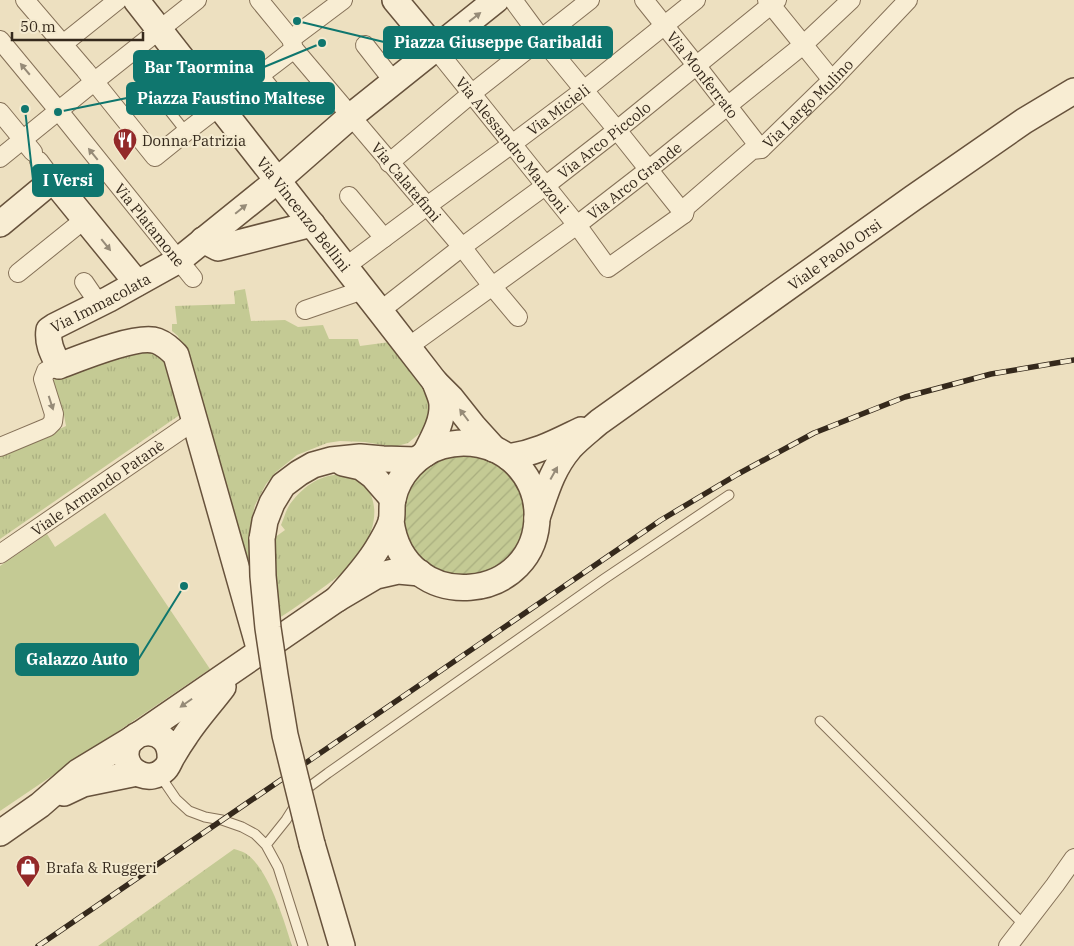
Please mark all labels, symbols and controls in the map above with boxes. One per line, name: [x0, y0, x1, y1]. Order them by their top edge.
scale bar: [12, 10, 144, 42]
one-way arrow: [468, 11, 481, 22]
text: 50 m: [20, 17, 56, 36]
callout: Piazza Giuseppe Garibaldi: [384, 27, 612, 58]
street label: Via Monferrato: [663, 27, 743, 122]
text: Piazza Giuseppe Garibaldi: [394, 32, 602, 52]
callout: Bar Taormina: [134, 51, 264, 82]
street label: Via Largo Mulino: [758, 55, 857, 152]
text: Bar Taormina: [144, 57, 254, 77]
one-way arrow: [19, 63, 30, 76]
street label: Via Alessandro Manzoni: [452, 72, 573, 217]
street label: Via Micieli: [523, 80, 594, 139]
callout: Piazza Faustino Maltese: [127, 83, 334, 114]
text: Piazza Faustino Maltese: [137, 88, 325, 108]
street label: Via Arco Piccolo: [554, 97, 654, 182]
restaurant icon: Donna Patrizia: [112, 127, 138, 161]
place label: Donna Patrizia: [142, 131, 246, 150]
street label: Via Arco Grande: [583, 137, 685, 223]
street label: Via Calatafimi: [368, 138, 446, 226]
one-way arrow: [88, 148, 99, 161]
street label: Via Vincenzo Bellini: [253, 153, 355, 276]
callout: I Versi: [33, 165, 103, 196]
text: I Versi: [43, 170, 93, 190]
street label: Via Platamone: [111, 179, 189, 270]
one-way arrow: [234, 204, 247, 215]
street label: Viale Paolo Orsi: [784, 214, 885, 294]
one-way arrow: [100, 238, 111, 251]
street label: Via Immacolata: [47, 268, 154, 336]
one-way arrow: [47, 396, 55, 411]
one-way arrow: [459, 409, 470, 422]
street label: Viale Armando Patanè: [27, 435, 167, 540]
one-way arrow: [550, 465, 558, 480]
callout: Galazzo Auto: [16, 644, 138, 675]
text: Galazzo Auto: [26, 649, 128, 669]
one-way arrow: [179, 698, 193, 708]
shop icon: Brafa & Ruggeri: [15, 854, 41, 888]
place label: Brafa & Ruggeri: [46, 858, 157, 877]

